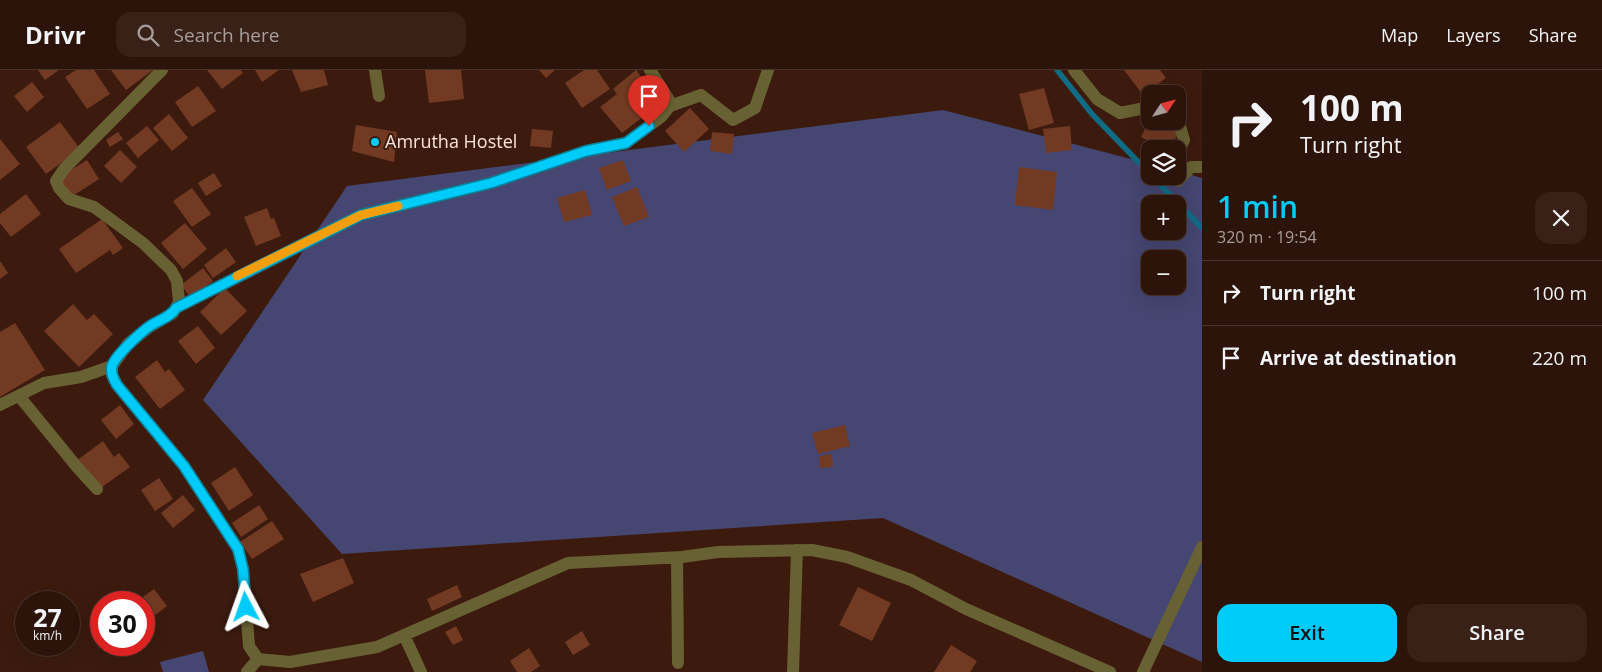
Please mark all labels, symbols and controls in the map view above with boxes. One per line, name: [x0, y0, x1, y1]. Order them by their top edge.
search box: [116, 12, 466, 57]
text: Drivr: [25, 18, 86, 51]
icon: search: [134, 21, 162, 49]
text: Search here: [174, 22, 279, 48]
text: Map: [1381, 23, 1418, 47]
text: Layers: [1446, 23, 1501, 47]
text: Share: [1529, 23, 1577, 47]
pin: [628, 75, 670, 126]
icon: arrive: [635, 82, 663, 110]
text: 100 m: [1300, 84, 1404, 131]
north arrow: [1141, 85, 1186, 130]
map controls: [1141, 85, 1186, 295]
icon: right: [1217, 90, 1282, 155]
place label: Amrutha Hostel: [385, 129, 517, 153]
text: Turn right: [1300, 129, 1402, 159]
marker: Amrutha Hostel: [369, 136, 381, 148]
button: layers: [1141, 140, 1186, 185]
text: 1 min: [1217, 186, 1298, 227]
button: close: [1535, 192, 1587, 244]
button: +: [1141, 195, 1186, 240]
text: 320 m · 19:54: [1217, 226, 1317, 248]
button: −: [1141, 250, 1186, 295]
icon: right: [1217, 279, 1245, 307]
text: Turn right: [1260, 280, 1355, 306]
text: 100 m: [1532, 280, 1587, 306]
icon: arrive: [1217, 344, 1245, 372]
text: Arrive at destination: [1260, 345, 1457, 371]
text: 220 m: [1532, 345, 1587, 371]
position arrow: [219, 580, 271, 632]
speed limit sign: 30: [90, 591, 155, 656]
text: 27: [33, 600, 62, 634]
button: Exit: [1217, 604, 1397, 662]
button: Share: [1407, 604, 1587, 662]
text: km/h: [33, 627, 62, 644]

